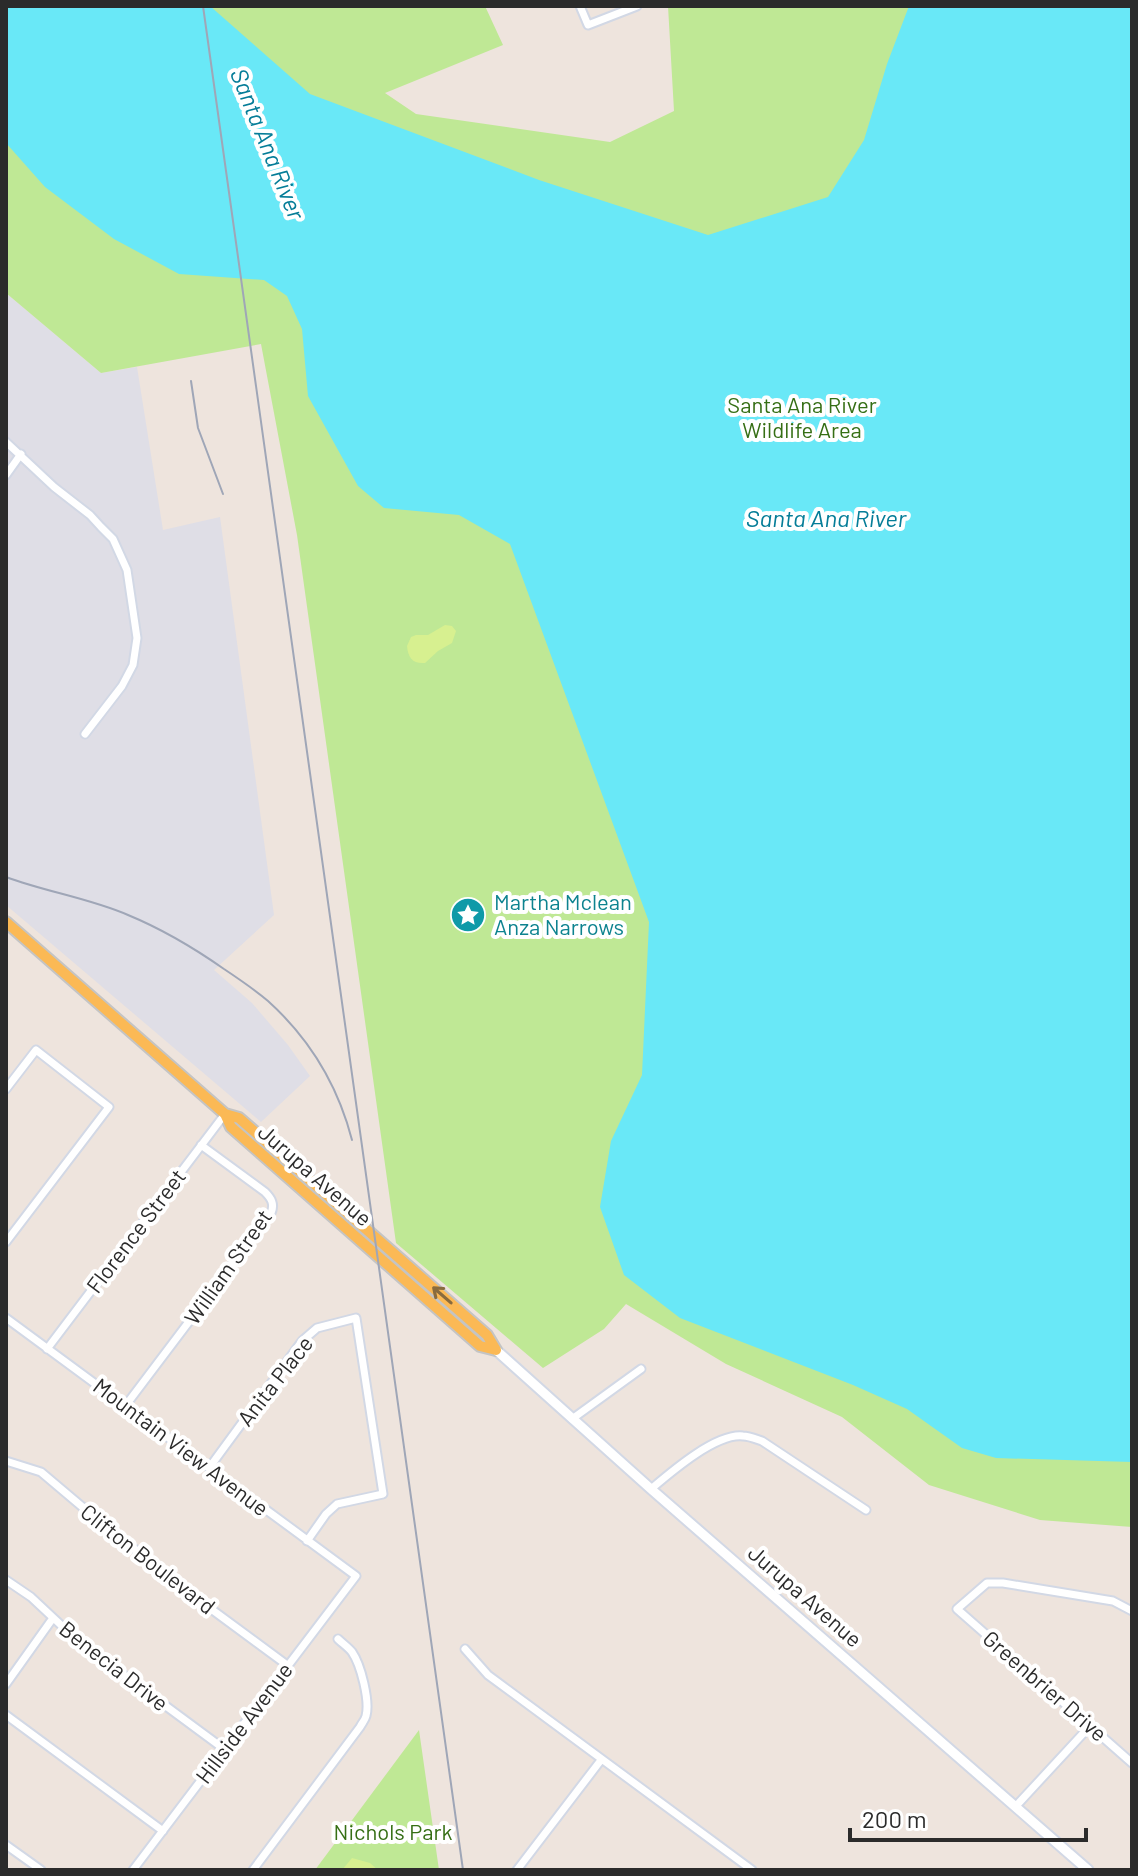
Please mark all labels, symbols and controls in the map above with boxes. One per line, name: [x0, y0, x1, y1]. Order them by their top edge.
water label: Santa Ana River: [225, 64, 312, 225]
park label: Santa Ana River Wildlife Area: [727, 391, 877, 442]
water label: Santa Ana River: [746, 503, 908, 532]
place label: Martha Mclean Anza Narrows: [494, 888, 632, 939]
place icon: Martha Mclean Anza Narrows: [449, 896, 487, 934]
street label: Jurupa Avenue: [254, 1118, 378, 1231]
street label: Florence Street: [80, 1163, 190, 1297]
street label: William Street: [178, 1204, 276, 1329]
one-way arrow: [432, 1286, 452, 1304]
street label: Anita Place: [231, 1330, 317, 1431]
street label: Mountain View Avenue: [89, 1372, 274, 1521]
street label: Clifton Boulevard: [76, 1498, 221, 1619]
street label: Jurupa Avenue: [744, 1539, 868, 1652]
street label: Benecia Drive: [55, 1615, 174, 1716]
street label: Greenbrier Drive: [978, 1624, 1113, 1746]
street label: Hillside Avenue: [189, 1657, 297, 1788]
scale bar: [850, 1792, 1086, 1842]
text: 200 m: [862, 1804, 927, 1833]
park label: Nichols Park: [334, 1818, 452, 1844]

